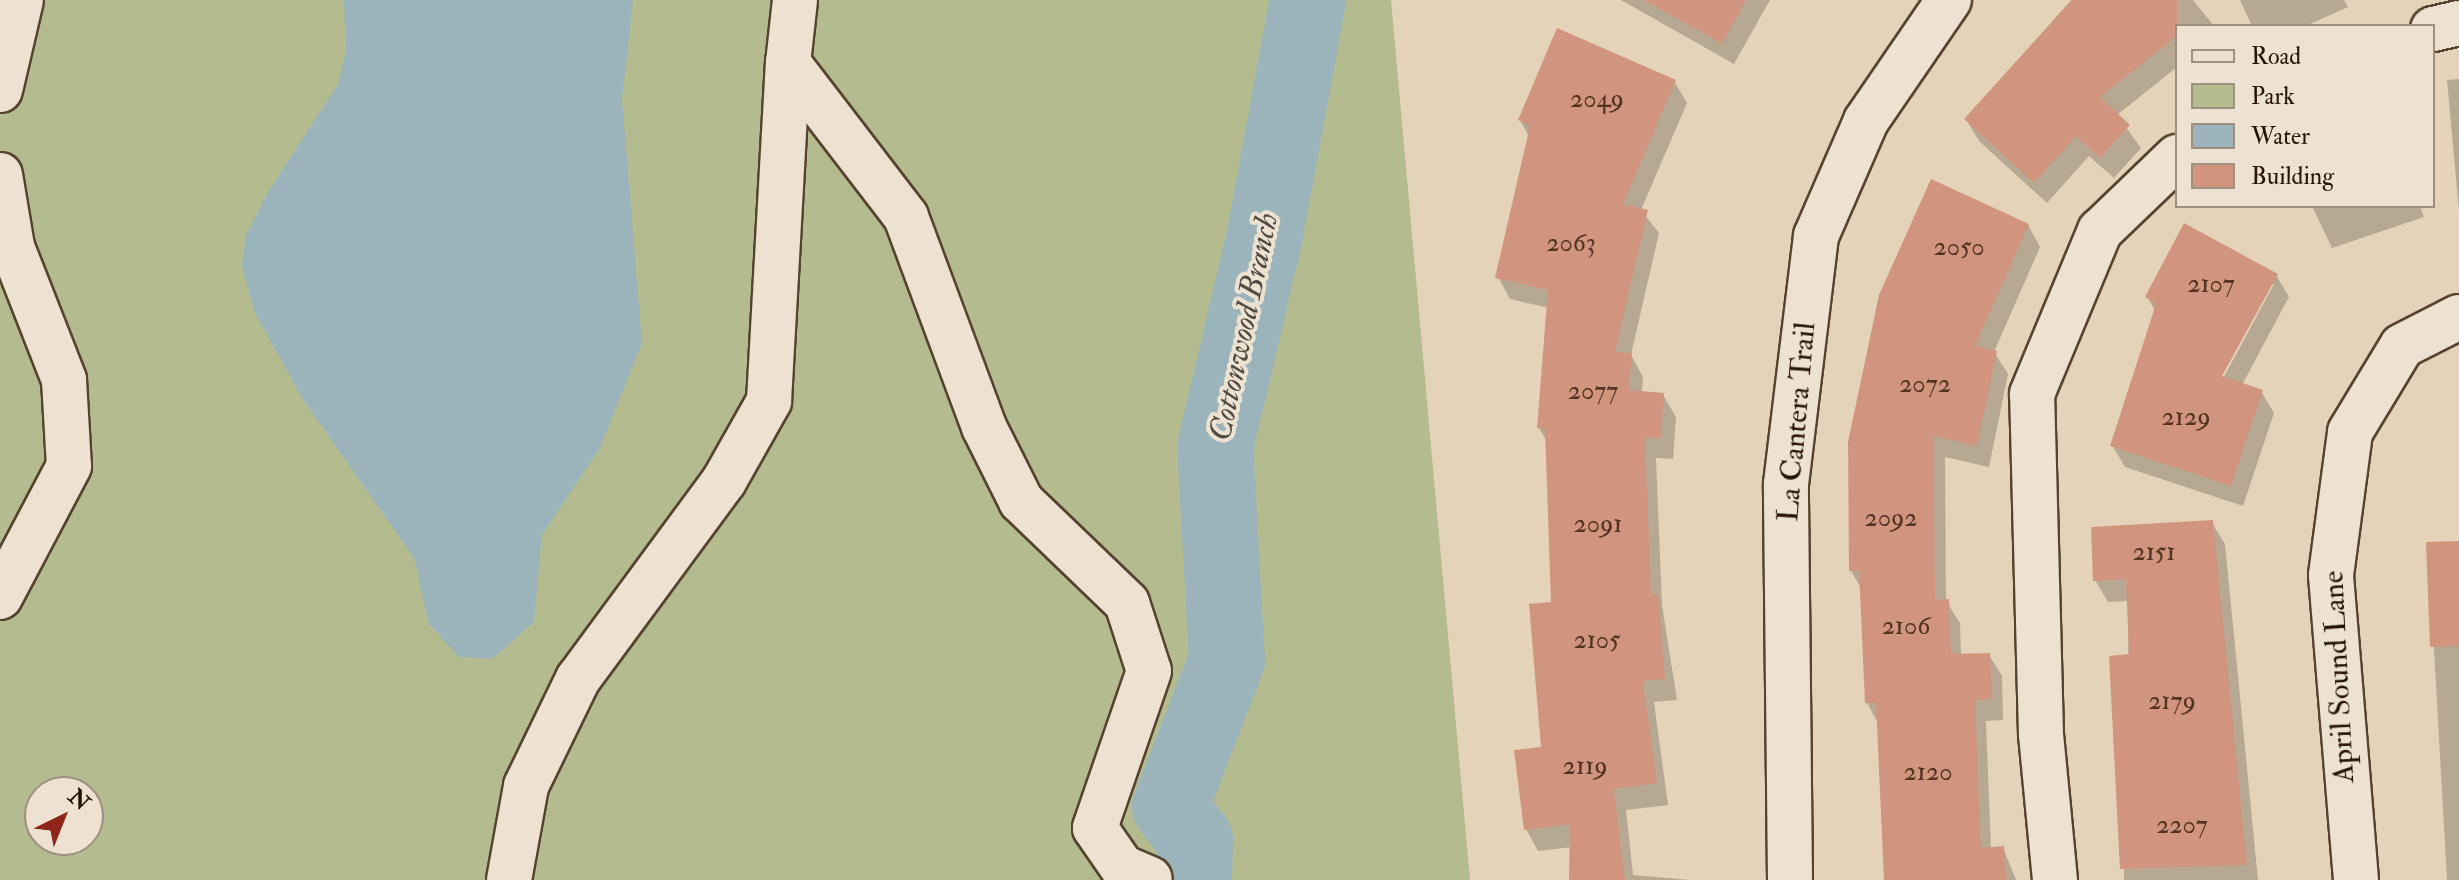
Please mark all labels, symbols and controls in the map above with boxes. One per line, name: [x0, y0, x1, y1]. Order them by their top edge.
legend: [2175, 24, 2435, 208]
text: Road: [2251, 41, 2301, 72]
text: Park: [2251, 81, 2295, 112]
house number: 2049: [1570, 84, 1624, 116]
text: Water: [2251, 121, 2310, 152]
text: Building: [2251, 161, 2334, 192]
water label: Cottonwood Branch: [1201, 209, 1287, 445]
house number: 2063: [1546, 228, 1596, 260]
house number: 2050: [1933, 232, 1985, 264]
house number: 2107: [2187, 269, 2235, 301]
street label: La Cantera Trail: [1770, 321, 1824, 523]
house number: 2072: [1899, 369, 1951, 401]
house number: 2077: [1568, 376, 1618, 408]
house number: 2129: [2162, 402, 2210, 434]
house number: 2092: [1864, 503, 1918, 535]
house number: 2091: [1573, 509, 1623, 541]
house number: 2151: [2132, 537, 2176, 569]
street label: April Sound Lane: [2315, 570, 2363, 784]
house number: 2106: [1882, 611, 1930, 643]
house number: 2105: [1573, 625, 1621, 657]
house number: 2179: [2148, 686, 2196, 718]
house number: 2119: [1563, 751, 1607, 783]
house number: 2120: [1904, 757, 1952, 789]
north arrow: [24, 776, 104, 856]
text: N: [62, 783, 96, 817]
house number: 2207: [2156, 810, 2208, 842]

